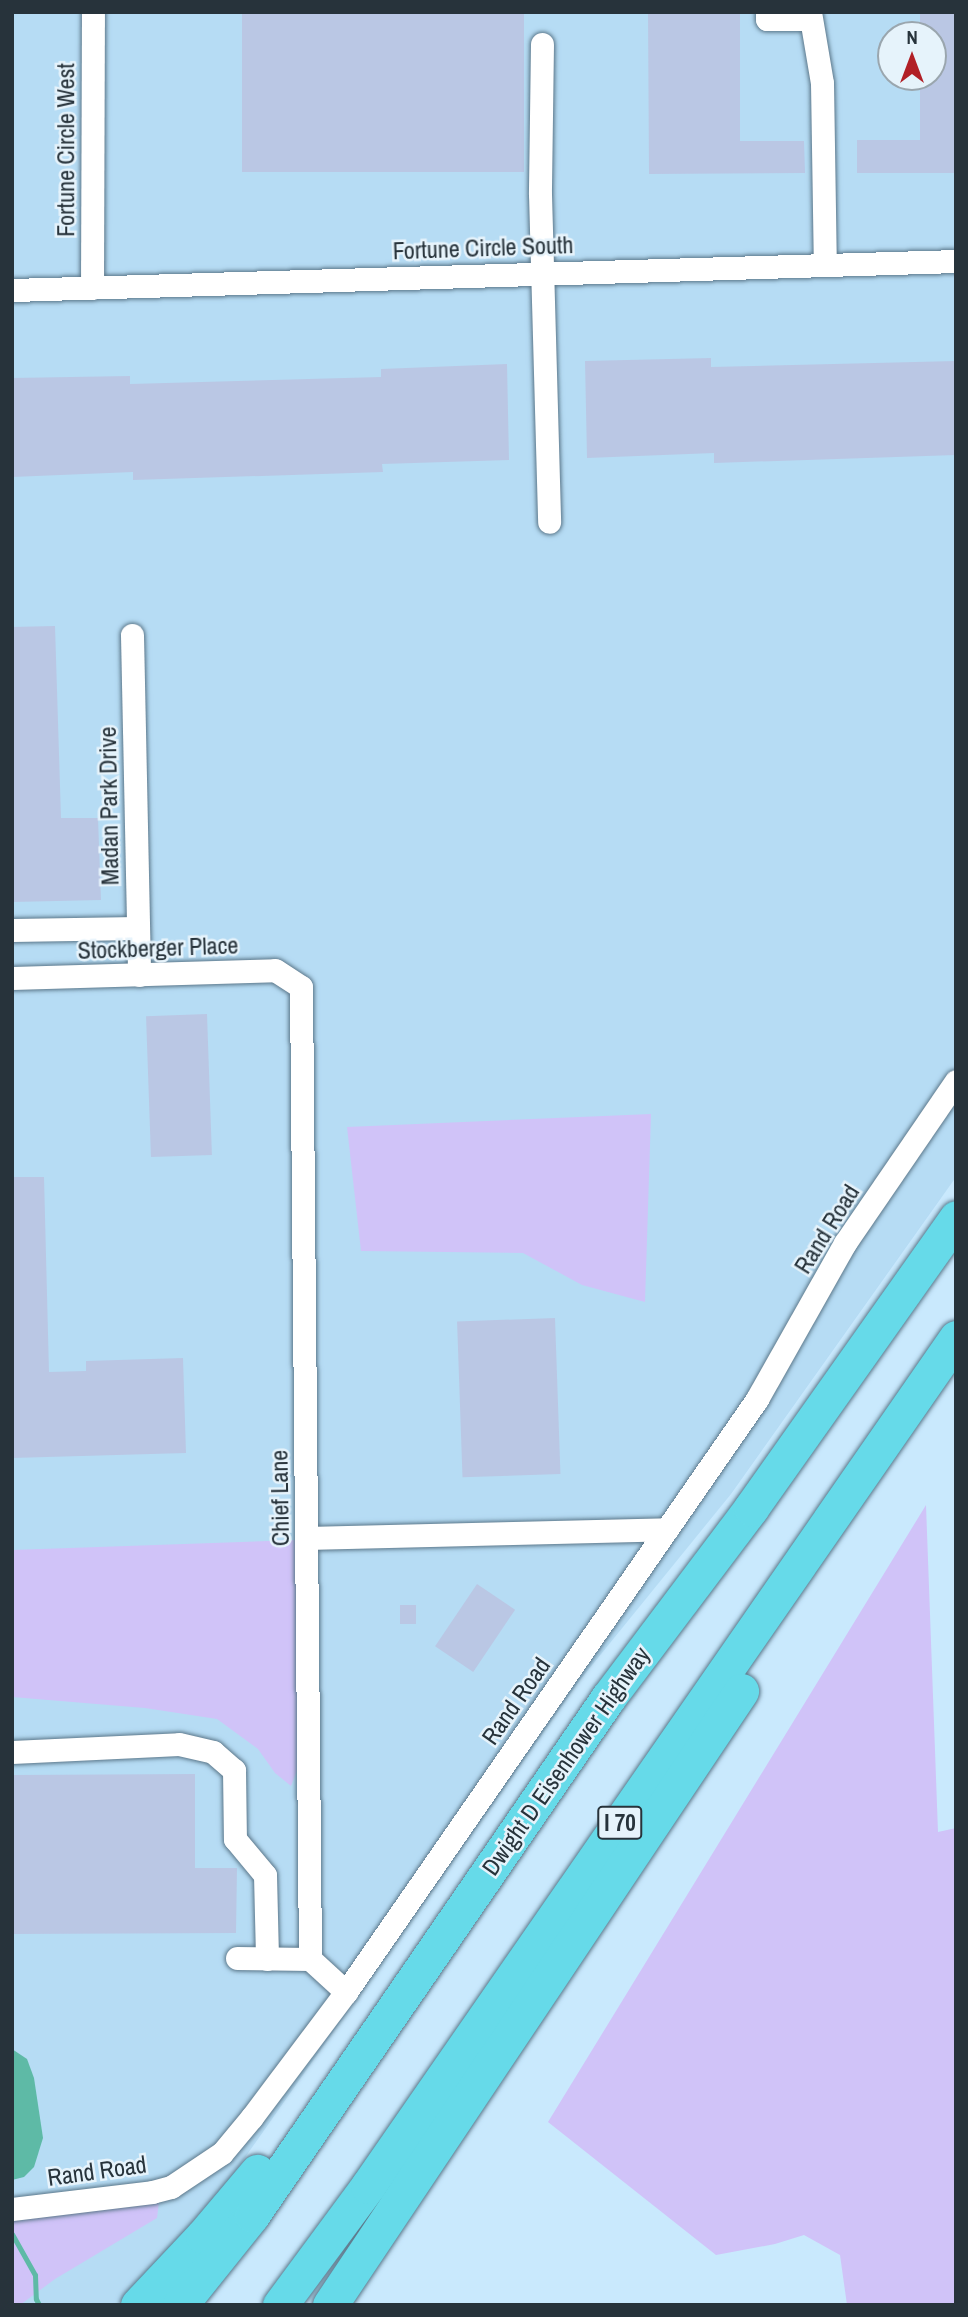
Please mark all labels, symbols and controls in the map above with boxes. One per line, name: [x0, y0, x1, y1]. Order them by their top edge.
north arrow: [877, 21, 947, 91]
text: N: [906, 24, 918, 50]
street label: Fortune Circle West: [52, 63, 80, 237]
street label: Fortune Circle South: [392, 230, 574, 266]
street label: Madan Park Drive: [93, 726, 125, 886]
street label: Stockberger Place: [77, 931, 239, 965]
street label: Rand Road: [788, 1179, 866, 1279]
street label: Chief Lane: [265, 1450, 295, 1546]
street label: Dwight D Eisenhower Highway: [476, 1641, 656, 1881]
street label: Rand Road: [476, 1652, 556, 1750]
road number: I 70: [597, 1804, 643, 1842]
street label: Rand Road: [46, 2150, 148, 2192]

